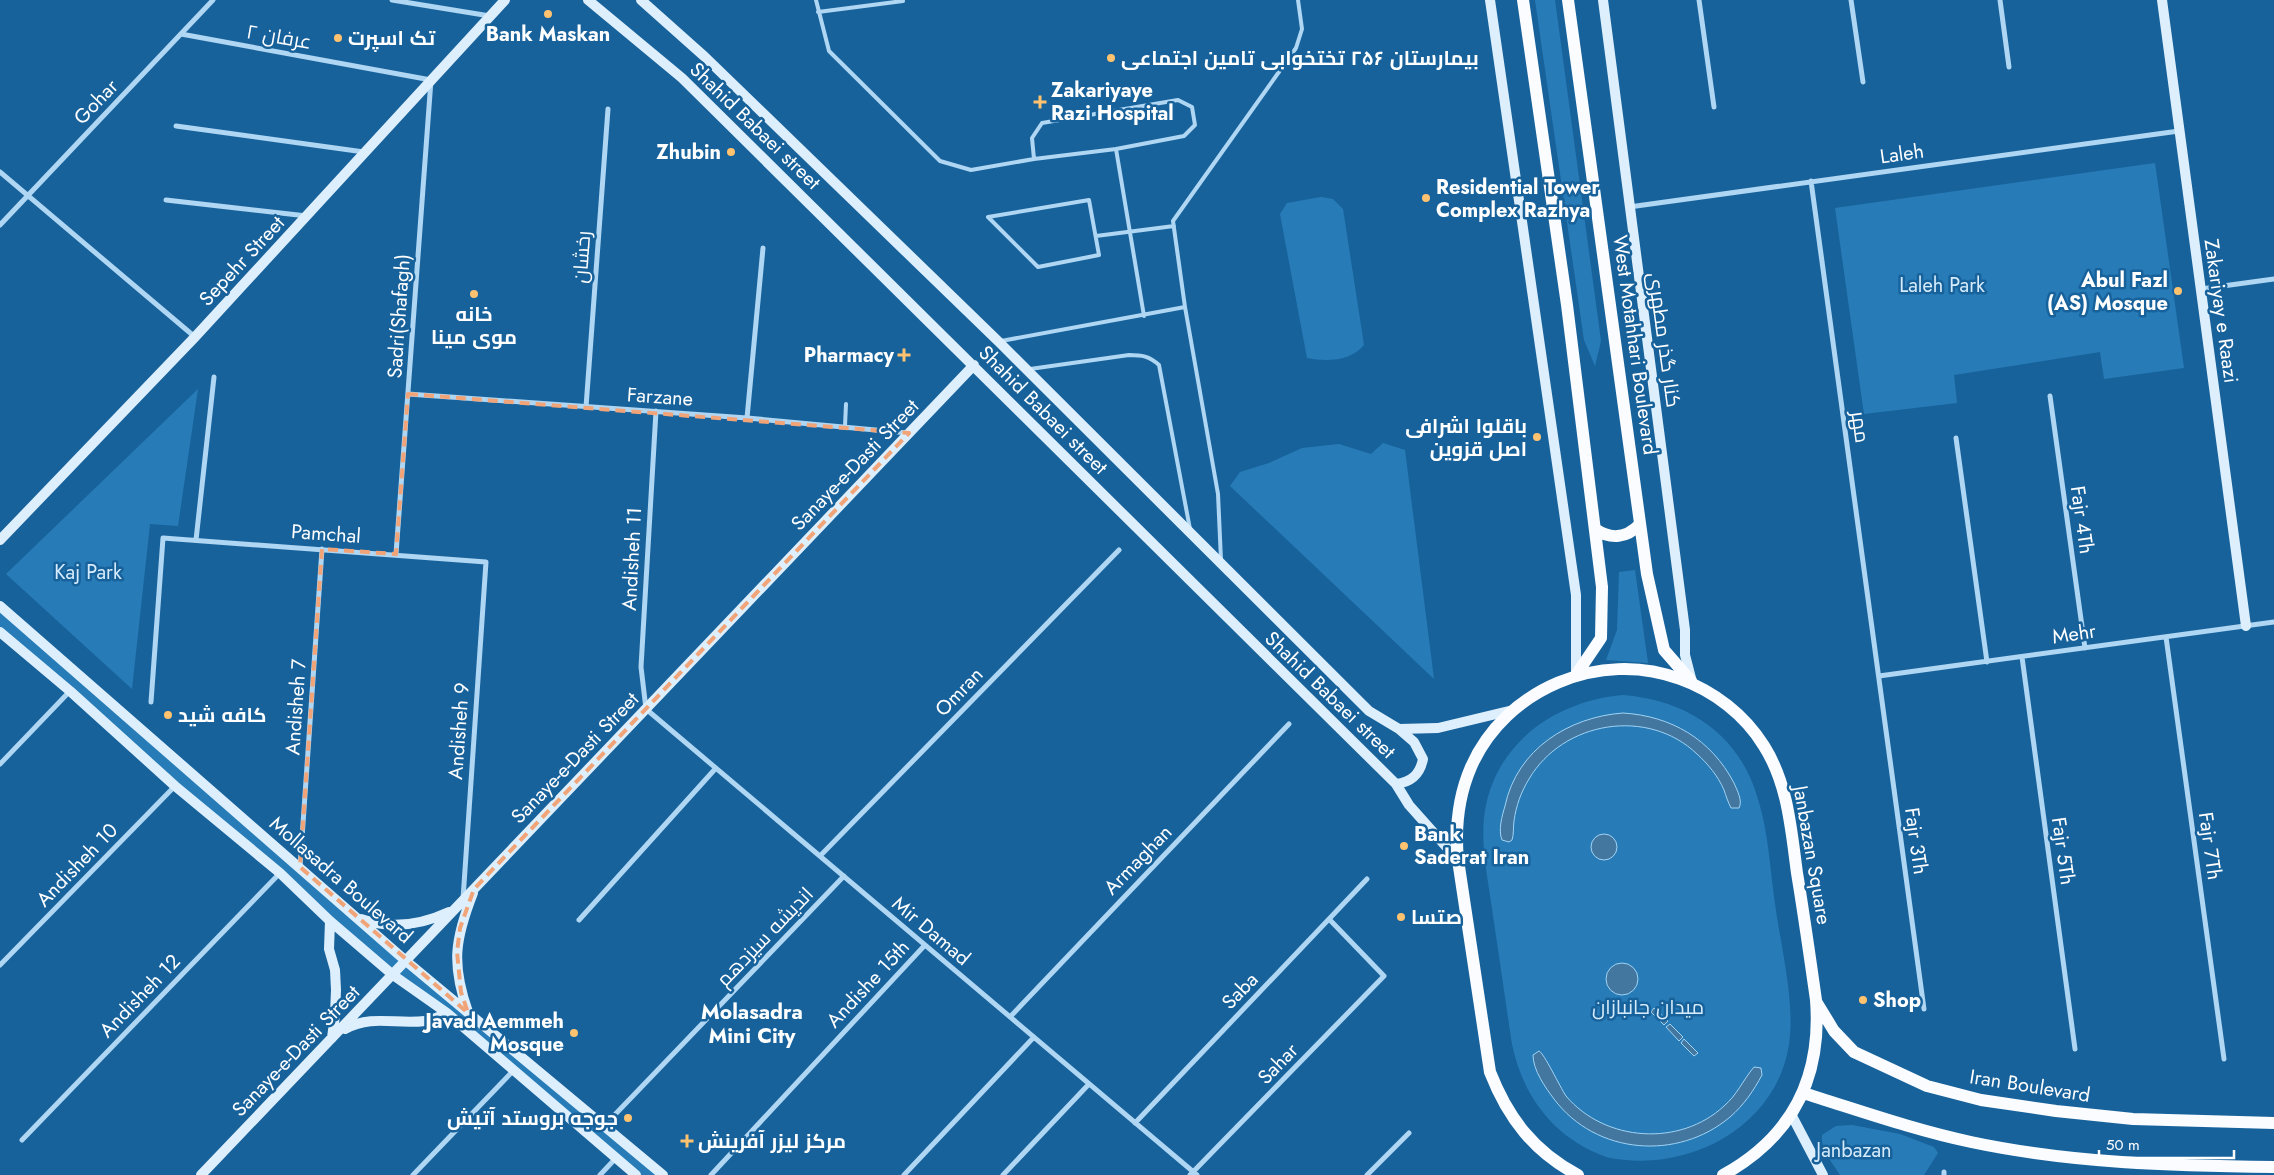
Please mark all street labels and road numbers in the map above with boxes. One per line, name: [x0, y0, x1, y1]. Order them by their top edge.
street label: عرفان ۲: [244, 17, 314, 57]
street label: Shahid Babaei street: [683, 56, 827, 196]
street label: Gohar: [67, 73, 125, 131]
street label: Laleh: [1878, 137, 1926, 171]
street label: Sepehr Street: [193, 209, 292, 313]
street label: رخشان: [566, 230, 598, 284]
street label: West Motahhari Boulevard: [1605, 233, 1665, 457]
street label: Zakariyay e Raazi: [2197, 237, 2245, 385]
street label: Sadri(Shafagh): [380, 253, 418, 379]
street label: کنار گذر مطهری: [1640, 271, 1688, 409]
street label: Shahid Babaei street: [972, 339, 1114, 481]
street label: Farzane: [626, 380, 694, 414]
street label: Sanaye-e-Dasti Street: [784, 393, 926, 537]
street label: مهر: [1843, 408, 1877, 445]
street label: Fajr 4Th: [2063, 484, 2101, 556]
street label: Andisheh 11: [615, 506, 649, 612]
street label: Pamchal: [290, 517, 362, 551]
street label: Mehr: [2050, 617, 2098, 651]
street label: Shahid Babaei street: [1258, 625, 1402, 765]
street label: Andisheh 7: [278, 658, 314, 756]
street label: Omran: [928, 661, 990, 723]
street label: Andisheh 9: [441, 682, 477, 780]
street label: Sanaye-e-Dasti Street: [504, 686, 646, 830]
street label: Janbazan Square: [1785, 780, 1838, 927]
street label: Fajr 3Th: [1897, 806, 1935, 876]
street label: Mollasadra Boulevard: [263, 810, 419, 950]
street label: Fajr 7Th: [2191, 810, 2229, 882]
street label: Fajr 5Th: [2044, 815, 2082, 887]
street label: Andisheh 10: [30, 817, 124, 913]
street label: Armaghan: [1097, 819, 1179, 901]
street label: اندیشه سیزدهم: [710, 881, 820, 993]
street label: Mir Damad: [886, 890, 976, 972]
street label: Andishe 15th: [820, 934, 916, 1034]
street label: Andisheh 12: [93, 948, 187, 1044]
street label: Saba: [1215, 966, 1265, 1016]
street label: Sanaye-e-Dasti Street: [225, 979, 367, 1123]
street label: Sahar: [1251, 1037, 1305, 1091]
street label: Iran Boulevard: [1968, 1062, 2092, 1110]

